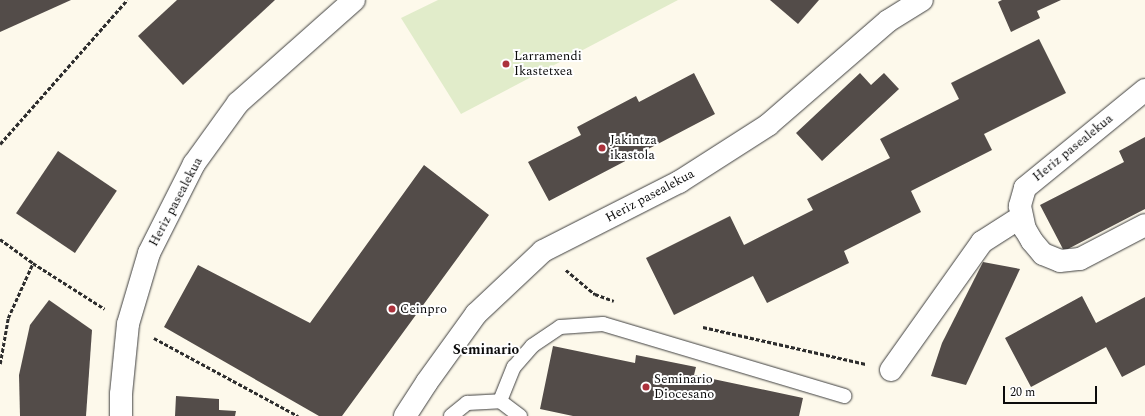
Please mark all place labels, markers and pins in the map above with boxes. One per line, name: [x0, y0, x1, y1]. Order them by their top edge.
place label: Larramendi Ikastetxea: [514, 49, 582, 80]
marker: Larramendi Ikastetxea: [501, 59, 511, 69]
place label: Jakintza ikastola: [610, 133, 657, 164]
marker: Jakintza ikastola: [597, 143, 607, 153]
place label: Ceinpro: [400, 301, 447, 317]
marker: Ceinpro: [387, 304, 397, 314]
place label: Seminario Diocesano: [654, 372, 714, 403]
marker: Seminario Diocesano: [641, 382, 651, 392]

